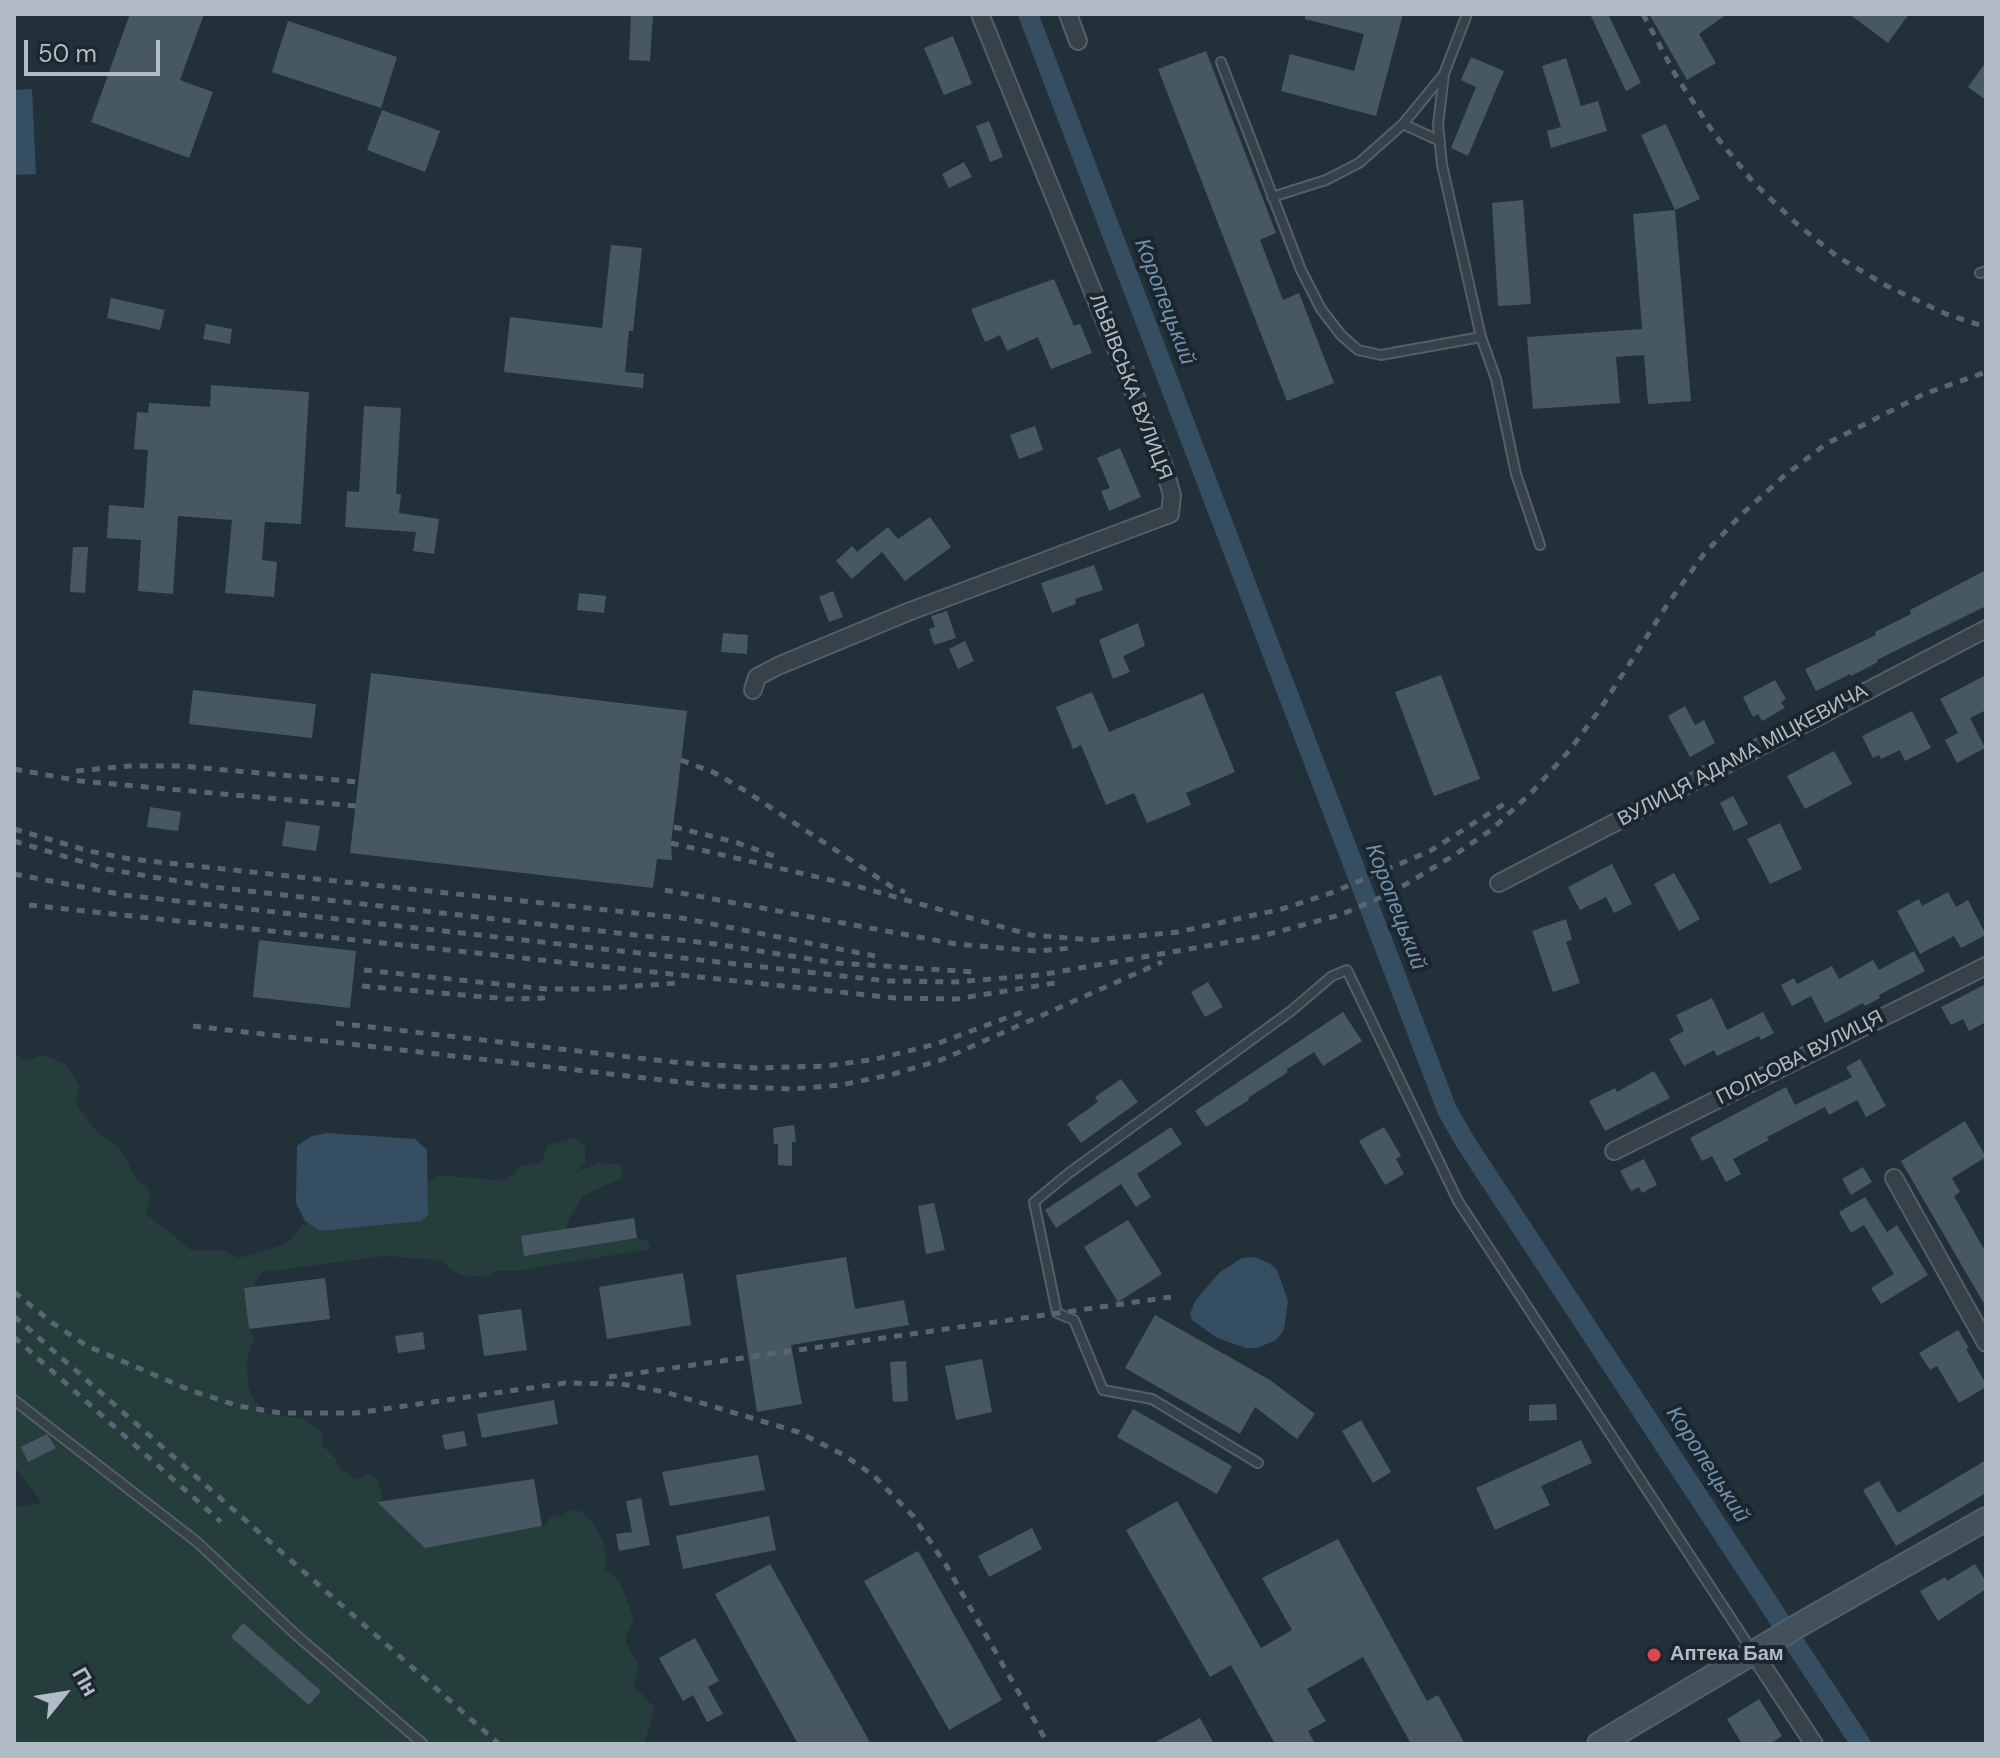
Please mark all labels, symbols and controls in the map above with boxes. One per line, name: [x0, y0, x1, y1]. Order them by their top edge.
scale bar: [28, 24, 164, 74]
text: 50 m: [38, 38, 97, 69]
water label: Коропецький: [1128, 235, 1200, 369]
street label: ЛЬВІВСЬКА ВУЛИЦЯ: [1083, 291, 1177, 483]
street label: ВУЛИЦЯ АДАМА МІЦКЕВИЧА: [1614, 680, 1872, 832]
water label: Коропецький: [1359, 840, 1431, 974]
street label: ПОЛЬОВА ВУЛИЦЯ: [1713, 1006, 1887, 1110]
water label: Коропецький: [1660, 1402, 1754, 1528]
place label: Аптека Бам: [1670, 1643, 1784, 1667]
marker: Аптека Бам: [1645, 1646, 1663, 1664]
north arrow: [24, 1654, 104, 1734]
text: Пн: [65, 1662, 105, 1702]

